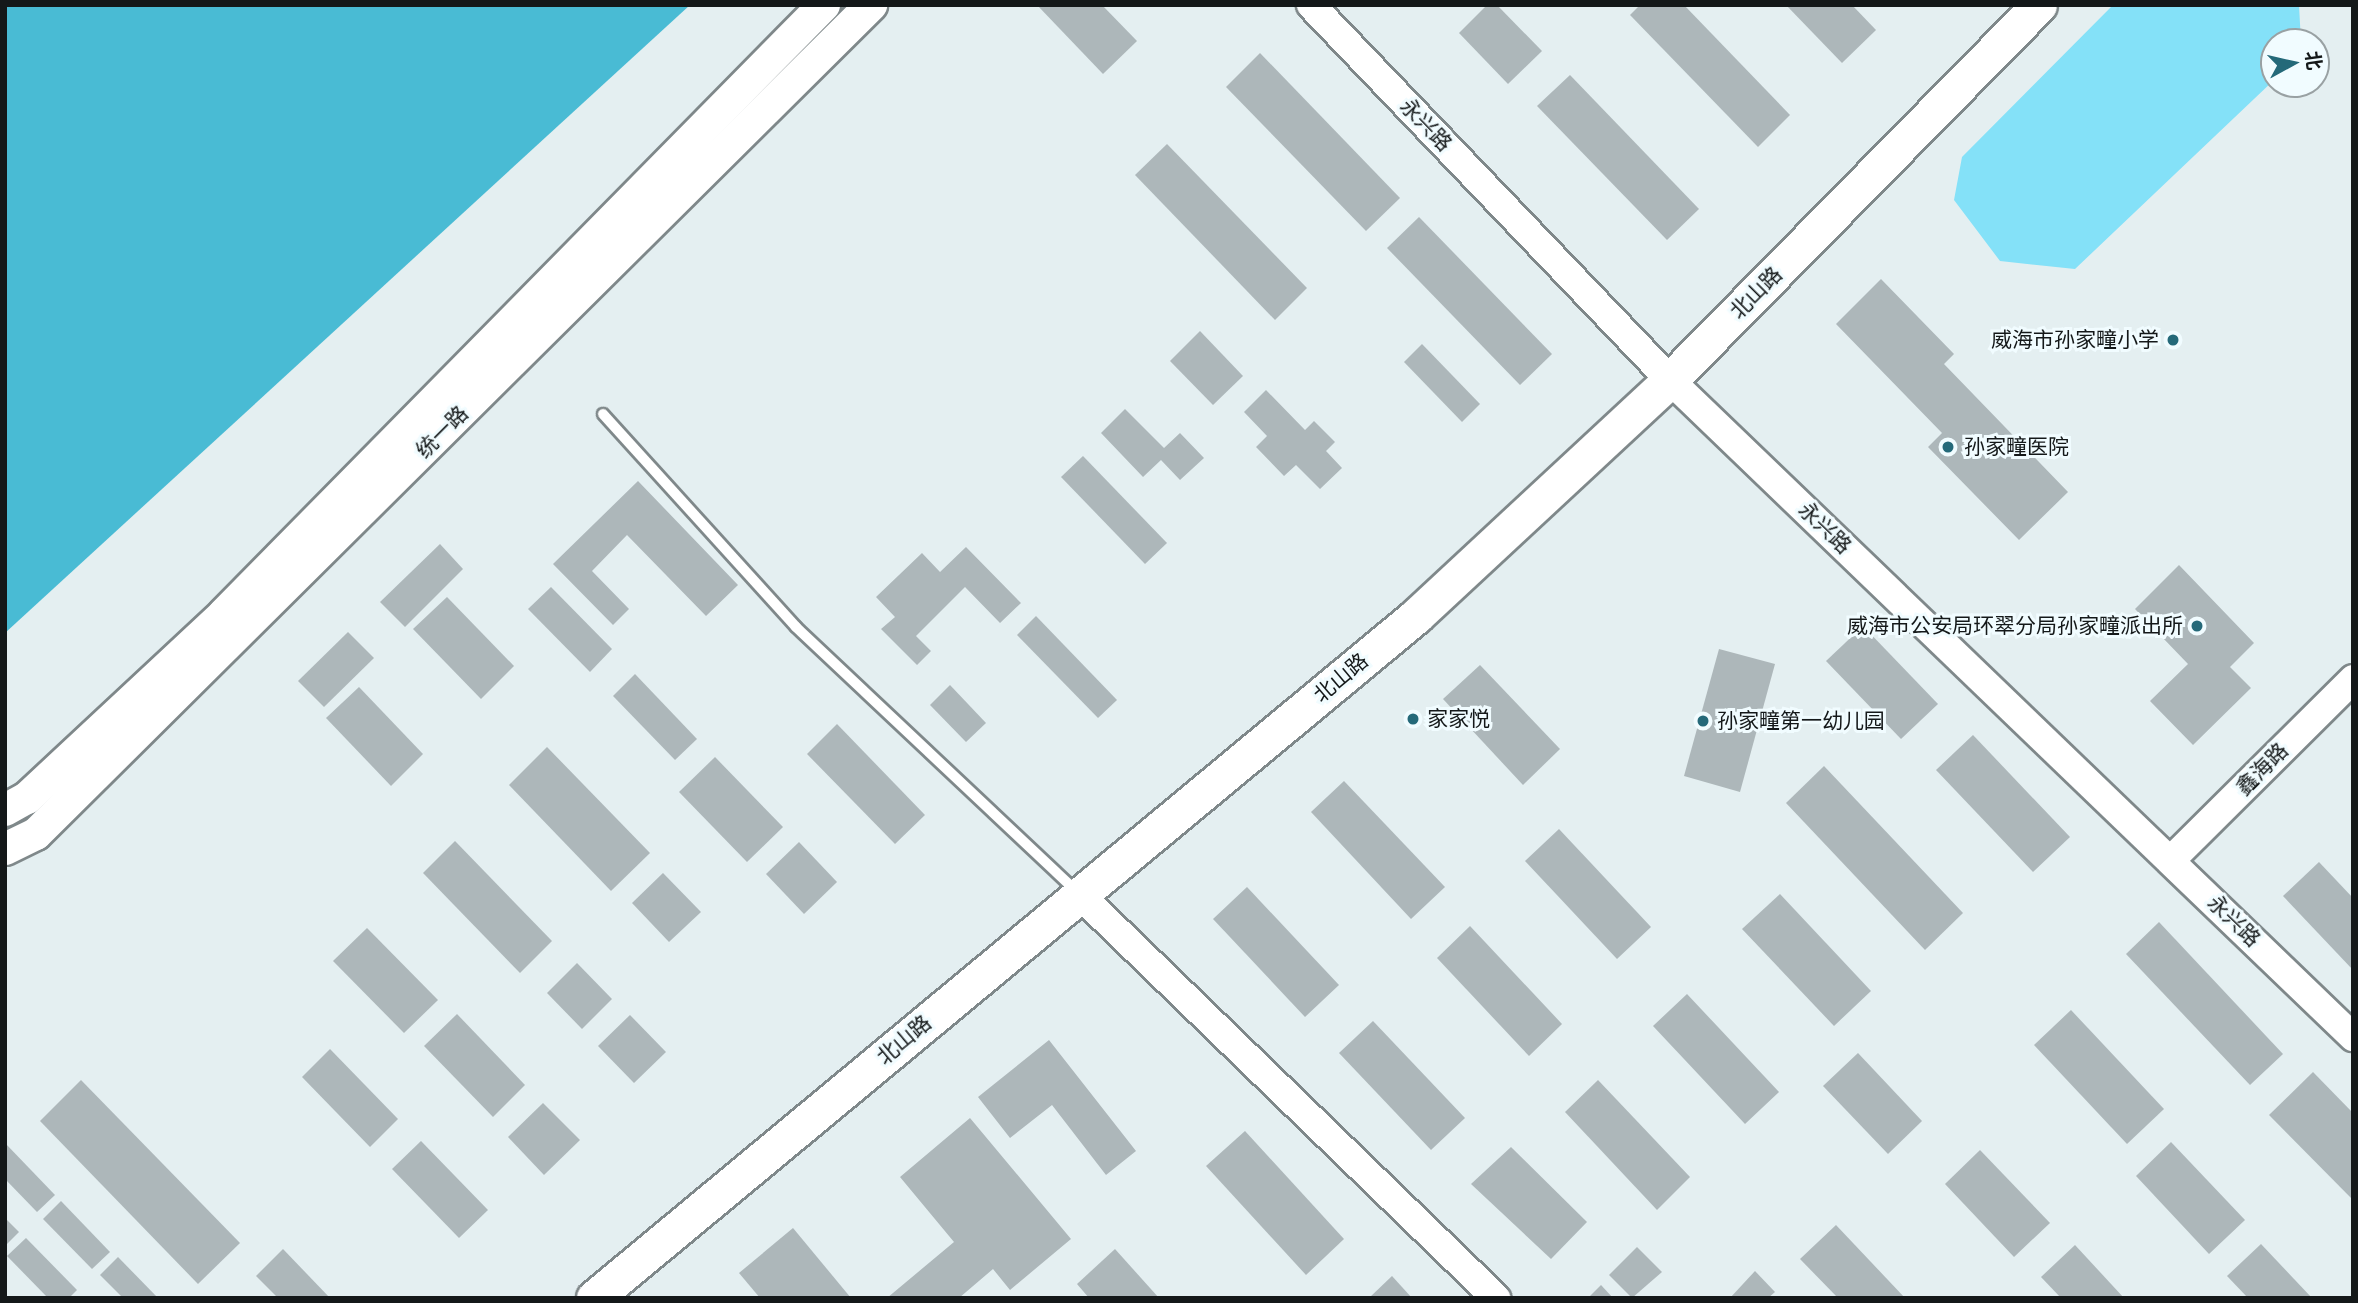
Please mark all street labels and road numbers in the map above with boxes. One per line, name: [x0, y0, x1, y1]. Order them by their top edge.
street label: 永兴路: [1395, 94, 1457, 156]
street label: 北山路: [1725, 262, 1787, 324]
street label: 统一路: [411, 401, 473, 463]
street label: 永兴路: [1794, 497, 1856, 559]
street label: 北山路: [1309, 648, 1373, 708]
street label: 鑫海路: [2231, 738, 2293, 800]
street label: 永兴路: [2203, 890, 2265, 952]
street label: 北山路: [872, 1010, 936, 1070]

